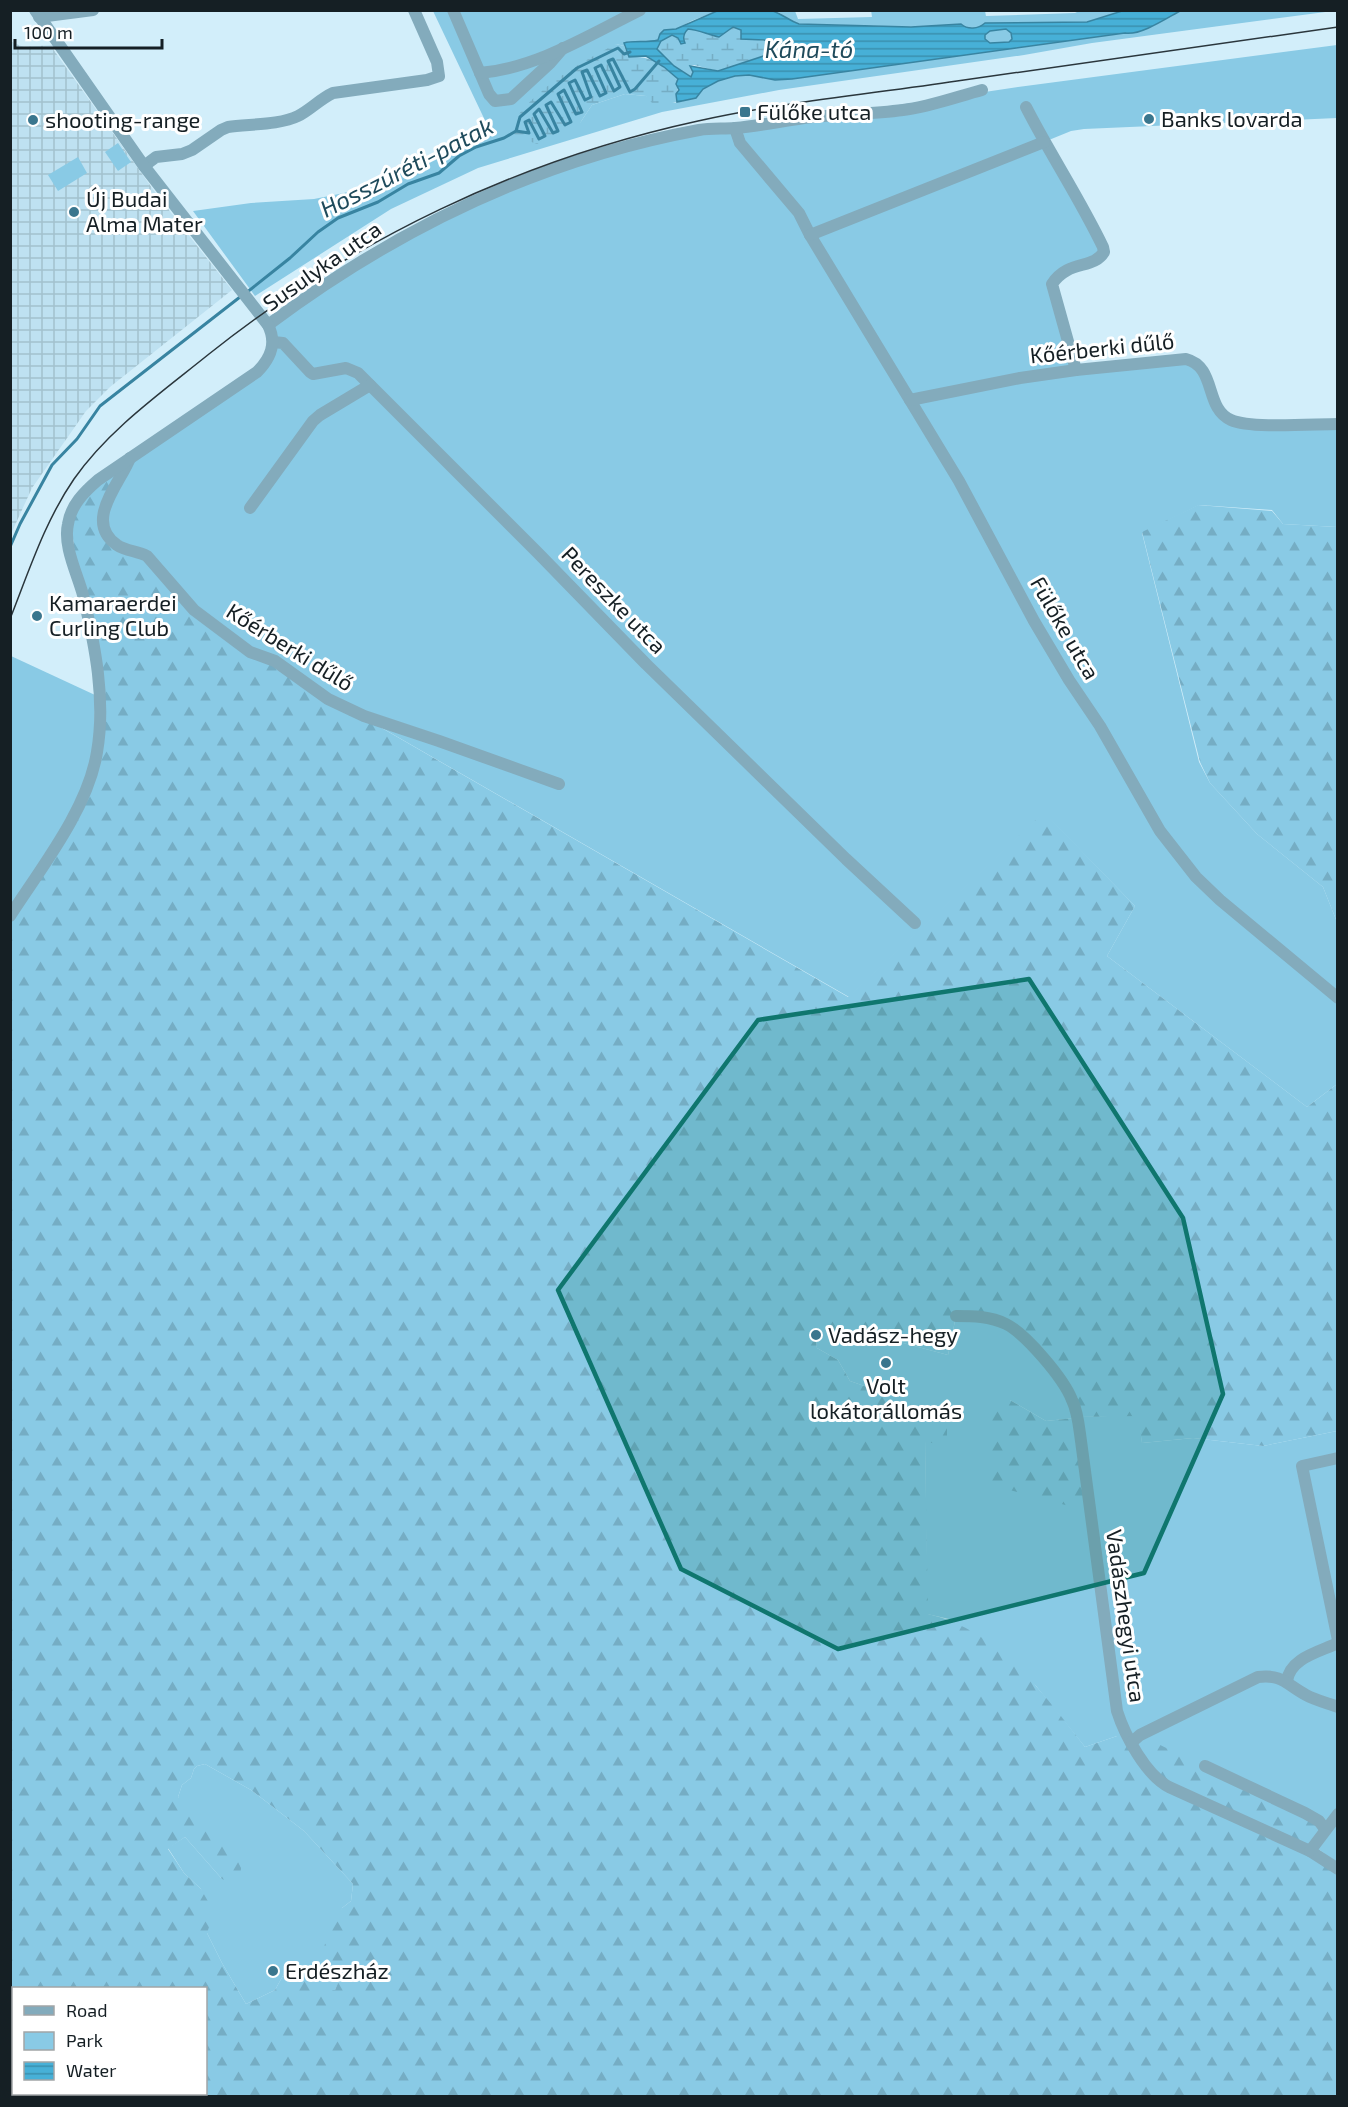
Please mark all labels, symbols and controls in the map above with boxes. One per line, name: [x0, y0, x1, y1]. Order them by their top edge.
scale bar: [15, 12, 162, 50]
text: 100 m: [24, 21, 73, 43]
water label: Kána-tó: [765, 34, 853, 63]
place label: Fülőke utca: [757, 98, 871, 124]
marker: Fülőke utca: [738, 105, 752, 119]
place label: Banks lovarda: [1161, 105, 1303, 131]
place label: shooting-range: [45, 106, 200, 132]
water label: Hosszúréti-patak: [315, 111, 498, 223]
marker: Banks lovarda: [1142, 112, 1156, 126]
marker: shooting-range: [26, 113, 40, 127]
place label: Új Budai Alma Mater: [86, 185, 203, 236]
marker: Új Budai Alma Mater: [67, 205, 81, 219]
street label: Susulyka utca: [257, 215, 386, 315]
street label: Kőérberki dűlő: [1029, 327, 1175, 368]
street label: Pereszke utca: [557, 540, 672, 658]
street label: Fülőke utca: [1026, 571, 1106, 684]
place label: Kamaraerdei Curling Club: [49, 589, 177, 640]
street label: Kőérberki dűlő: [222, 597, 359, 696]
marker: Kamaraerdei Curling Club: [30, 609, 44, 623]
place label: Vadász-hegy: [828, 1321, 958, 1347]
marker: Vadász-hegy: [809, 1328, 823, 1342]
marker: Volt lokátorállomás: [879, 1356, 893, 1370]
place label: Volt lokátorállomás: [810, 1372, 962, 1423]
street label: Vadászhegyi utca: [1102, 1528, 1152, 1704]
place label: Erdészház: [285, 1957, 389, 1983]
marker: Erdészház: [266, 1964, 280, 1978]
legend: [12, 1987, 207, 2095]
text: Road: [66, 1999, 107, 2021]
text: Park: [66, 2029, 103, 2051]
text: Water: [66, 2059, 116, 2081]

